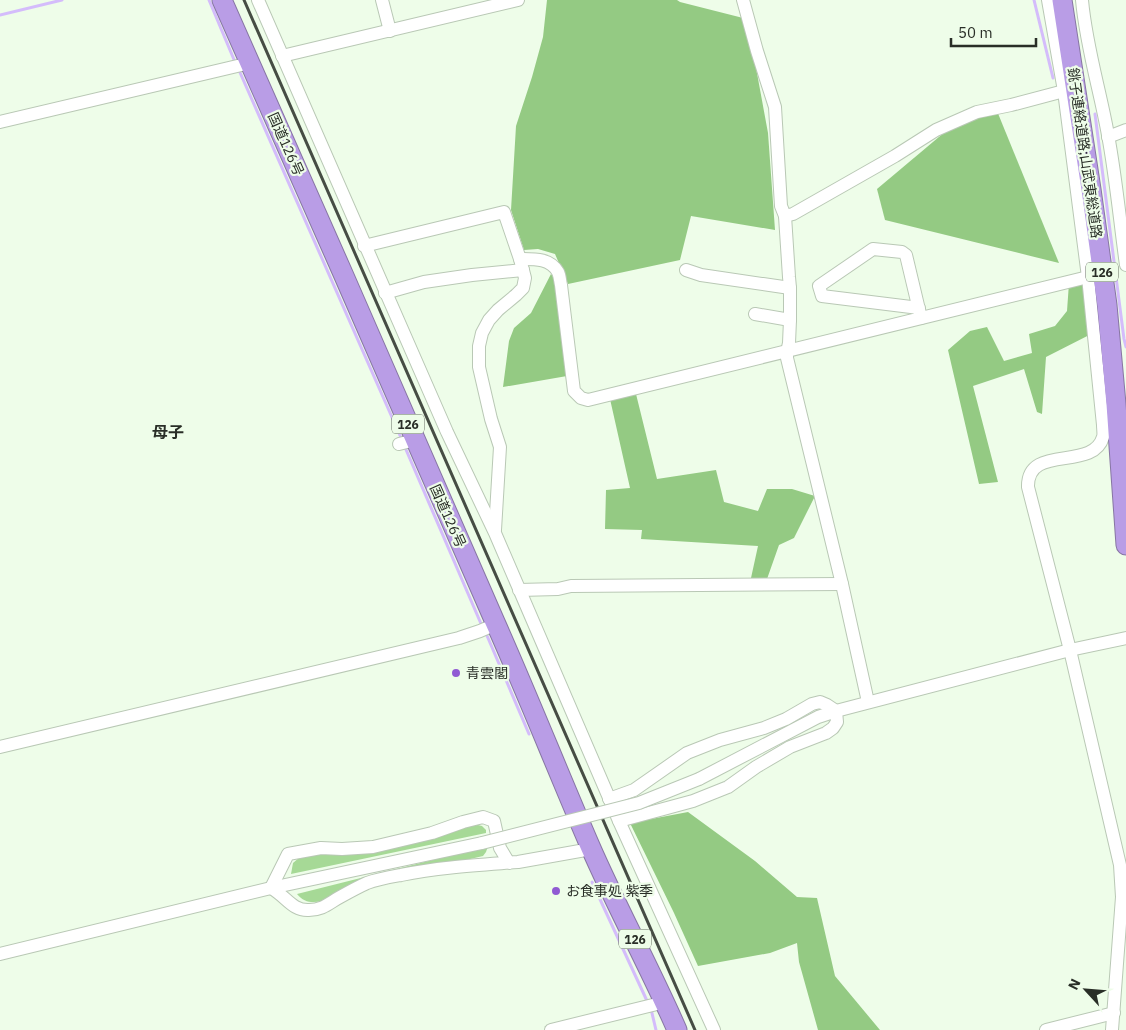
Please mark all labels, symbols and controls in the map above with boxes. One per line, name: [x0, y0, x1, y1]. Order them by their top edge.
scale bar: [951, 15, 1036, 47]
text: 50 m: [958, 23, 993, 42]
street label: 銚子連絡道路;山武東総道路: [1064, 67, 1106, 239]
street label: 国道126号: [264, 110, 308, 178]
road number: 126: [1086, 262, 1118, 282]
road number: 126: [392, 414, 424, 434]
district label: 母子: [152, 422, 184, 442]
street label: 国道126号: [426, 482, 470, 550]
place label: 青雲閣: [466, 664, 508, 682]
marker: 青雲閣: [450, 667, 462, 679]
place label: お食事処 紫季: [566, 882, 653, 900]
marker: お食事処 紫季: [550, 885, 562, 897]
road number: 126: [619, 930, 651, 949]
north arrow: [1061, 965, 1111, 1015]
text: N: [1064, 976, 1085, 993]

